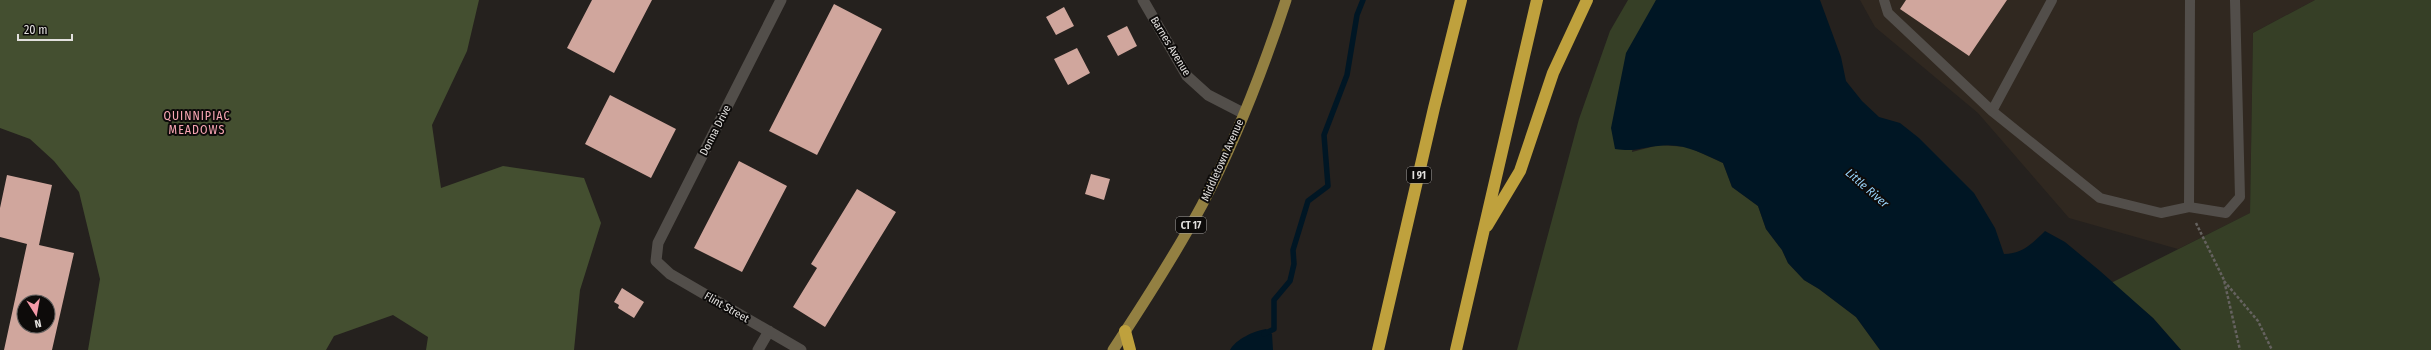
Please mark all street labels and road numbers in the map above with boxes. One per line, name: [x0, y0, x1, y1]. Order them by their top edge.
street label: Barnes Avenue: [1148, 14, 1193, 78]
street label: Donna Drive: [697, 103, 734, 158]
street label: Middletown Avenue: [1199, 117, 1246, 203]
road number: I 91: [1407, 167, 1431, 183]
road number: CT 17: [1176, 217, 1206, 233]
street label: Flint Street: [702, 289, 752, 326]

